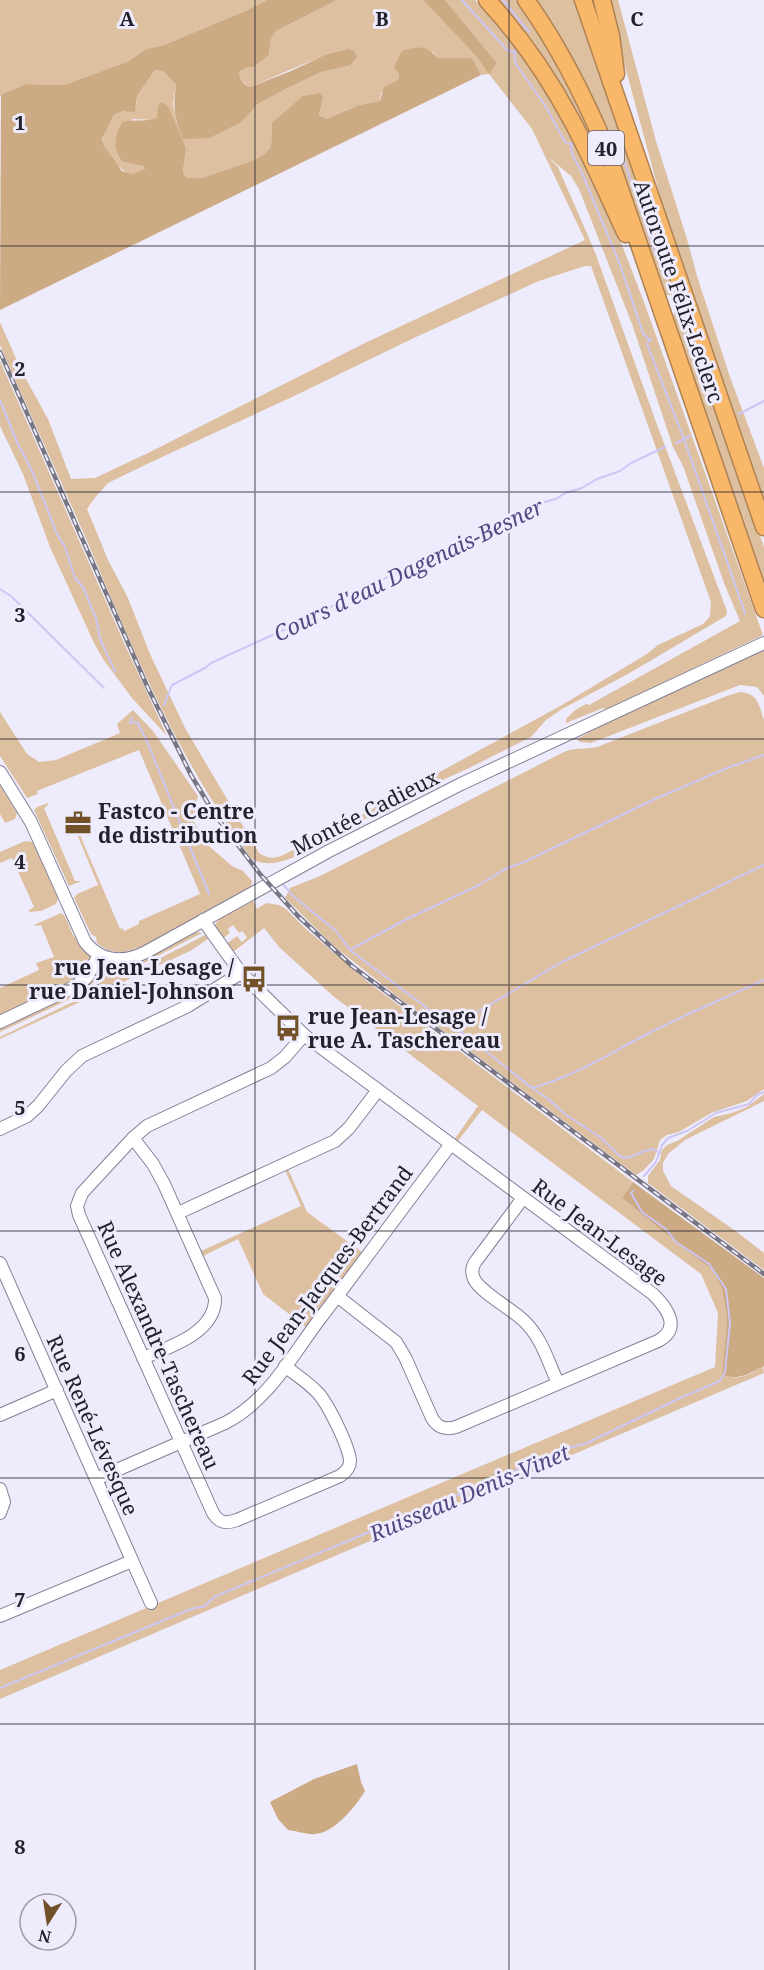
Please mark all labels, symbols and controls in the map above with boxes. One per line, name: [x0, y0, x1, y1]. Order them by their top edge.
text: A: [119, 5, 135, 32]
text: B: [375, 5, 389, 32]
text: C: [630, 5, 644, 32]
text: 1: [14, 109, 26, 136]
road number: 40: [588, 131, 624, 165]
street label: Autoroute Félix-Leclerc: [628, 176, 730, 406]
text: 2: [14, 355, 26, 382]
water label: Cours d'eau Dagenais-Besner: [268, 490, 549, 648]
text: 3: [14, 601, 26, 628]
street label: Montée Cadieux: [287, 762, 444, 861]
place label: Fastco - Centre de distribution: [98, 797, 258, 849]
office icon: Fastco - Centre de distribution: [63, 808, 93, 838]
text: 4: [14, 848, 26, 875]
place label: rue Jean-Lesage / rue Daniel-Johnson: [29, 953, 235, 1005]
bus stop icon: rue Jean-Lesage / rue Daniel-Johnson: [239, 964, 269, 994]
place label: rue Jean-Lesage / rue A. Taschereau: [308, 1002, 500, 1054]
bus stop icon: rue Jean-Lesage / rue A. Taschereau: [273, 1013, 303, 1043]
text: 5: [14, 1094, 26, 1121]
street label: Rue Jean-Jacques-Bertrand: [235, 1160, 419, 1390]
street label: Rue Jean-Lesage: [527, 1172, 673, 1292]
street label: Rue Alexandre-Taschereau: [91, 1216, 227, 1474]
street label: Rue René-Lévesque: [41, 1330, 145, 1520]
text: 6: [14, 1340, 26, 1367]
water label: Ruisseau Denis-Vinet: [363, 1436, 575, 1548]
text: 7: [14, 1586, 26, 1613]
text: 8: [14, 1833, 26, 1860]
north arrow: [18, 1892, 78, 1952]
text: N: [36, 1925, 53, 1949]

